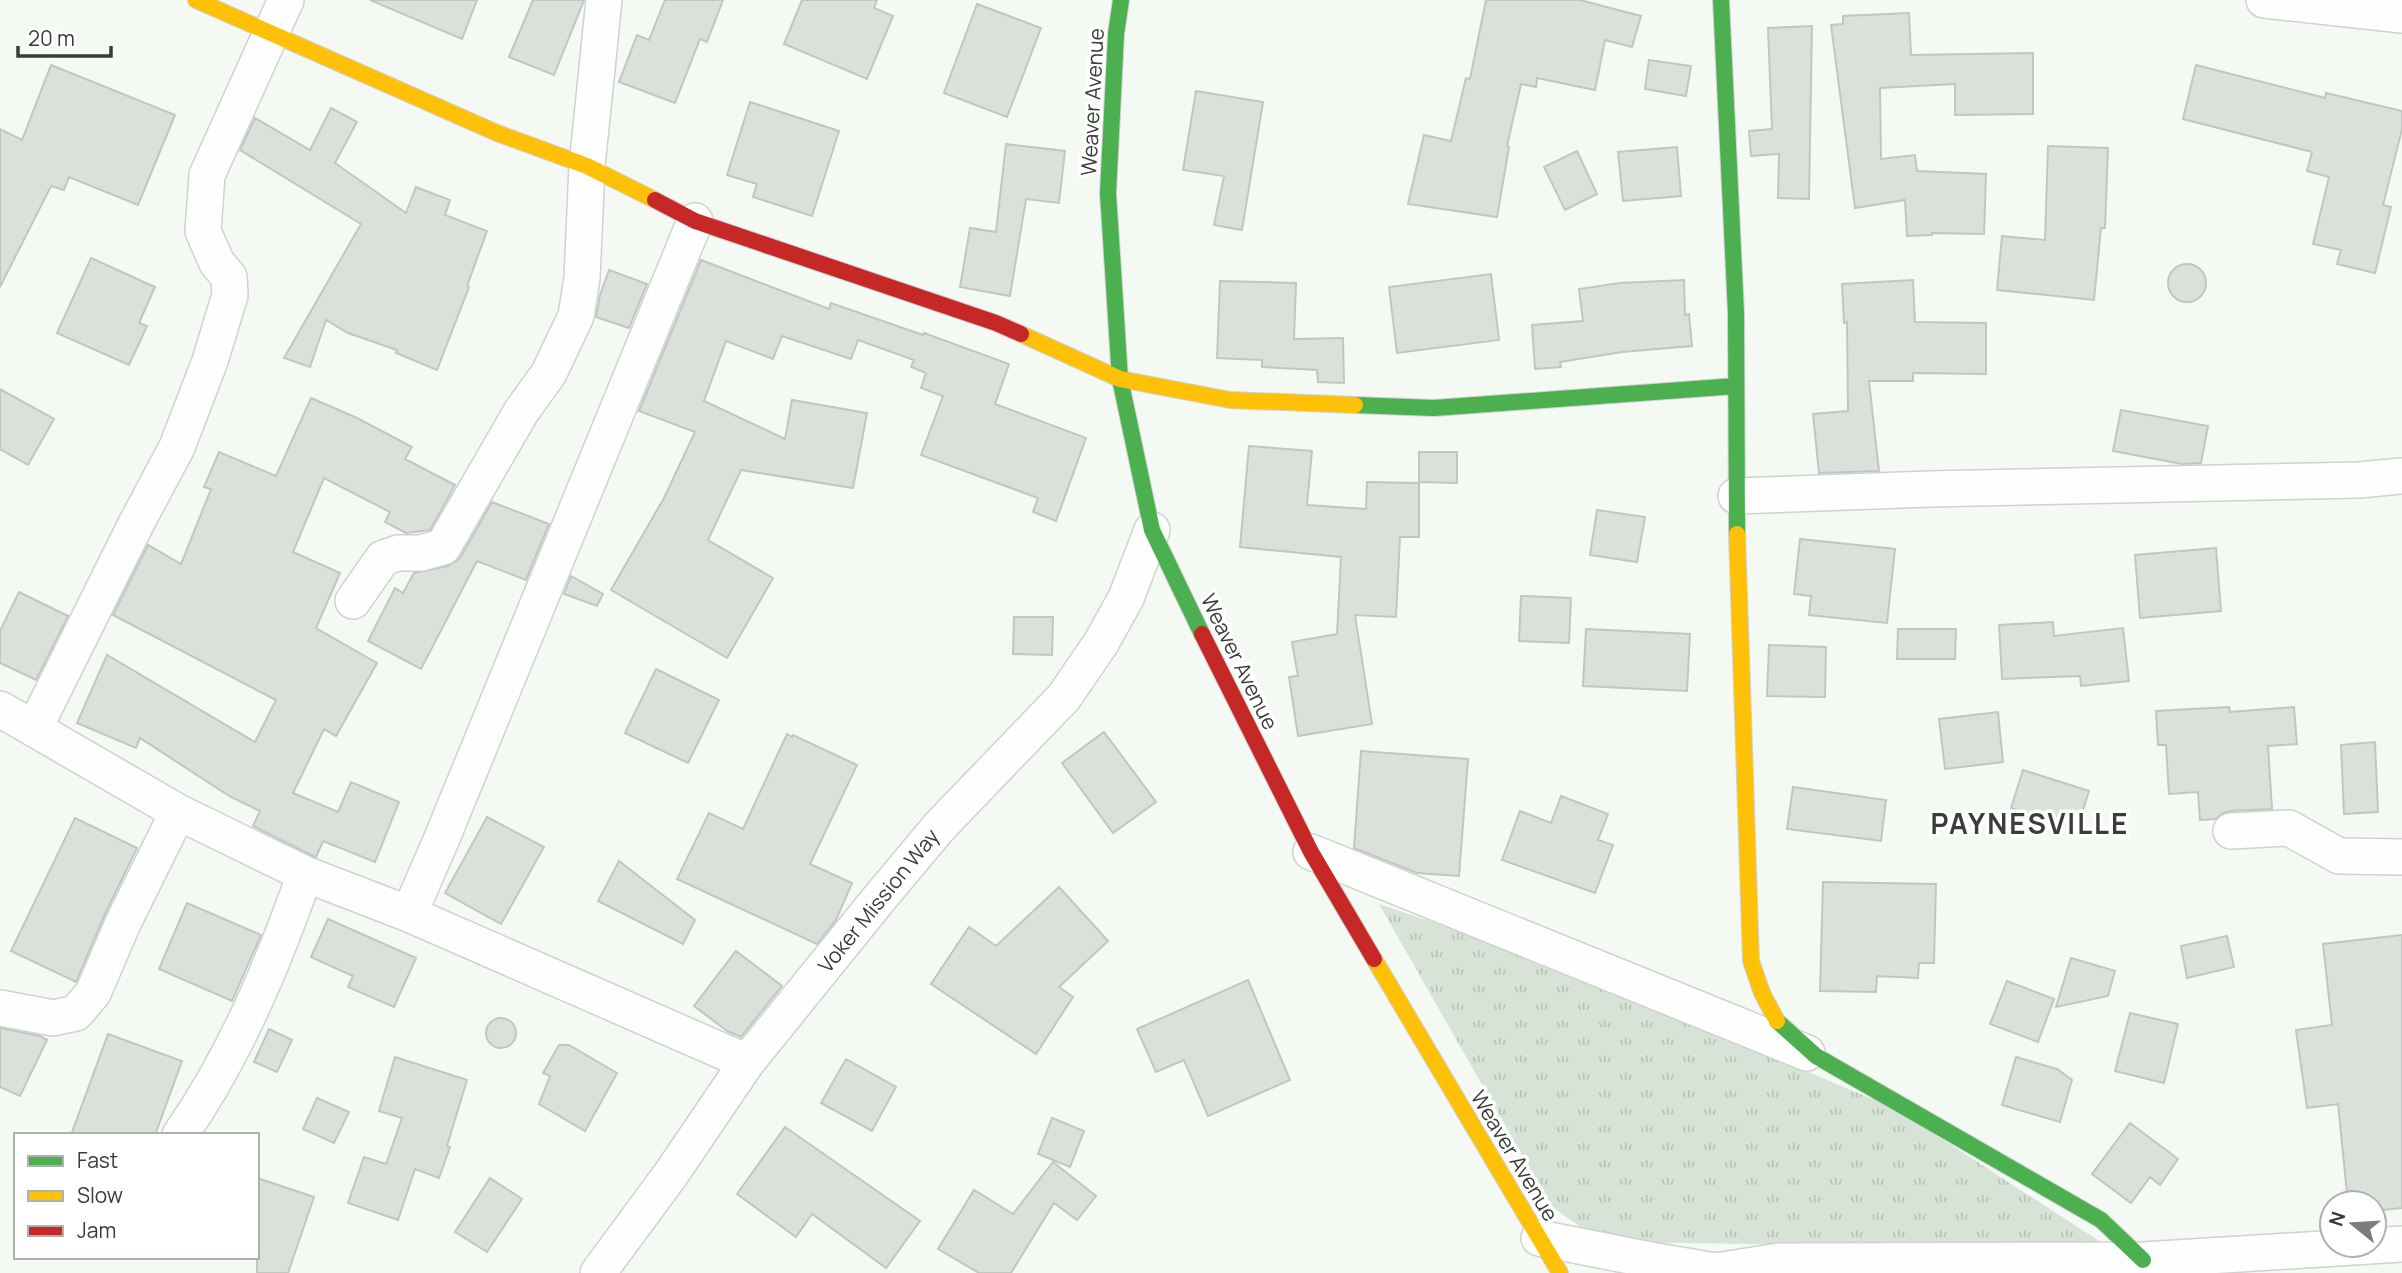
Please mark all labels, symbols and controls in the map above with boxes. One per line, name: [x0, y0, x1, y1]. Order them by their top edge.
scale bar: [18, 14, 110, 58]
text: 20 m: [28, 24, 75, 52]
street label: Weaver Avenue: [1074, 27, 1110, 177]
street label: Weaver Avenue: [1195, 589, 1285, 734]
district label: PAYNESVILLE: [1931, 804, 2129, 842]
street label: Voker Mission Way: [811, 823, 945, 978]
street label: Weaver Avenue: [1465, 1085, 1565, 1226]
legend: [14, 1133, 259, 1259]
text: Fast: [77, 1146, 118, 1174]
text: Slow: [77, 1181, 123, 1209]
north arrow: [2318, 1189, 2388, 1259]
text: N: [2322, 1208, 2351, 1229]
text: Jam: [77, 1216, 116, 1244]

